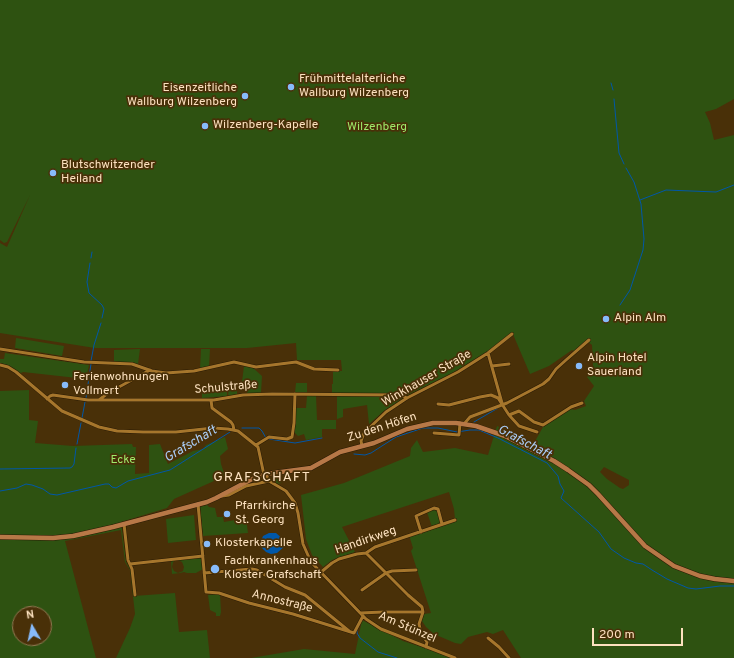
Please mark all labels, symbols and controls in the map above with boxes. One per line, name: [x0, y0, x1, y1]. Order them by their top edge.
place label: Frühmittelalterliche Wallburg Wilzenberg: [299, 73, 409, 101]
place label: Eisenzeitliche Wallburg Wilzenberg: [127, 82, 237, 110]
marker: Frühmittelalterliche Wallburg Wilzenberg: [286, 82, 296, 92]
marker: Eisenzeitliche Wallburg Wilzenberg: [240, 91, 250, 101]
place label: Wilzenberg-Kapelle: [213, 119, 318, 133]
marker: Wilzenberg-Kapelle: [200, 121, 210, 131]
park label: Wilzenberg: [347, 121, 407, 135]
place label: Blutschwitzender Heiland: [61, 159, 155, 187]
marker: Blutschwitzender Heiland: [48, 168, 58, 178]
place label: Alpin Alm: [614, 312, 666, 326]
marker: Alpin Alm: [601, 314, 611, 324]
street label: Winkhauser Straße: [380, 348, 474, 410]
place label: Alpin Hotel Sauerland: [587, 352, 647, 380]
marker: Alpin Hotel Sauerland: [574, 361, 584, 371]
place label: Ferienwohnungen Vollmert: [73, 371, 169, 399]
street label: Schulstraße: [194, 378, 258, 398]
marker: Ferienwohnungen Vollmert: [60, 380, 70, 390]
street label: Zu den Höfen: [345, 410, 419, 446]
water label: Grafschaft: [495, 422, 553, 464]
water label: Grafschaft: [162, 423, 220, 467]
park label: Ecke: [110, 454, 136, 468]
district label: GRAFSCHAFT: [213, 470, 311, 486]
place label: Pfarrkirche St. Georg: [235, 500, 295, 528]
marker: Pfarrkirche St. Georg: [222, 509, 232, 519]
street label: Handirkweg: [333, 524, 399, 558]
place label: Klosterkapelle: [215, 537, 292, 551]
marker: Klosterkapelle: [202, 539, 212, 549]
place label: Fachkrankenhaus Kloster Grafschaft: [224, 555, 322, 583]
marker: Fachkrankenhaus Kloster Grafschaft: [209, 563, 221, 575]
street label: Annostraße: [250, 588, 314, 616]
north arrow: [12, 606, 52, 646]
text: N: [25, 608, 35, 623]
street label: Am Stünzel: [376, 609, 438, 647]
scale bar: [594, 620, 685, 646]
text: 200 m: [599, 627, 635, 643]

